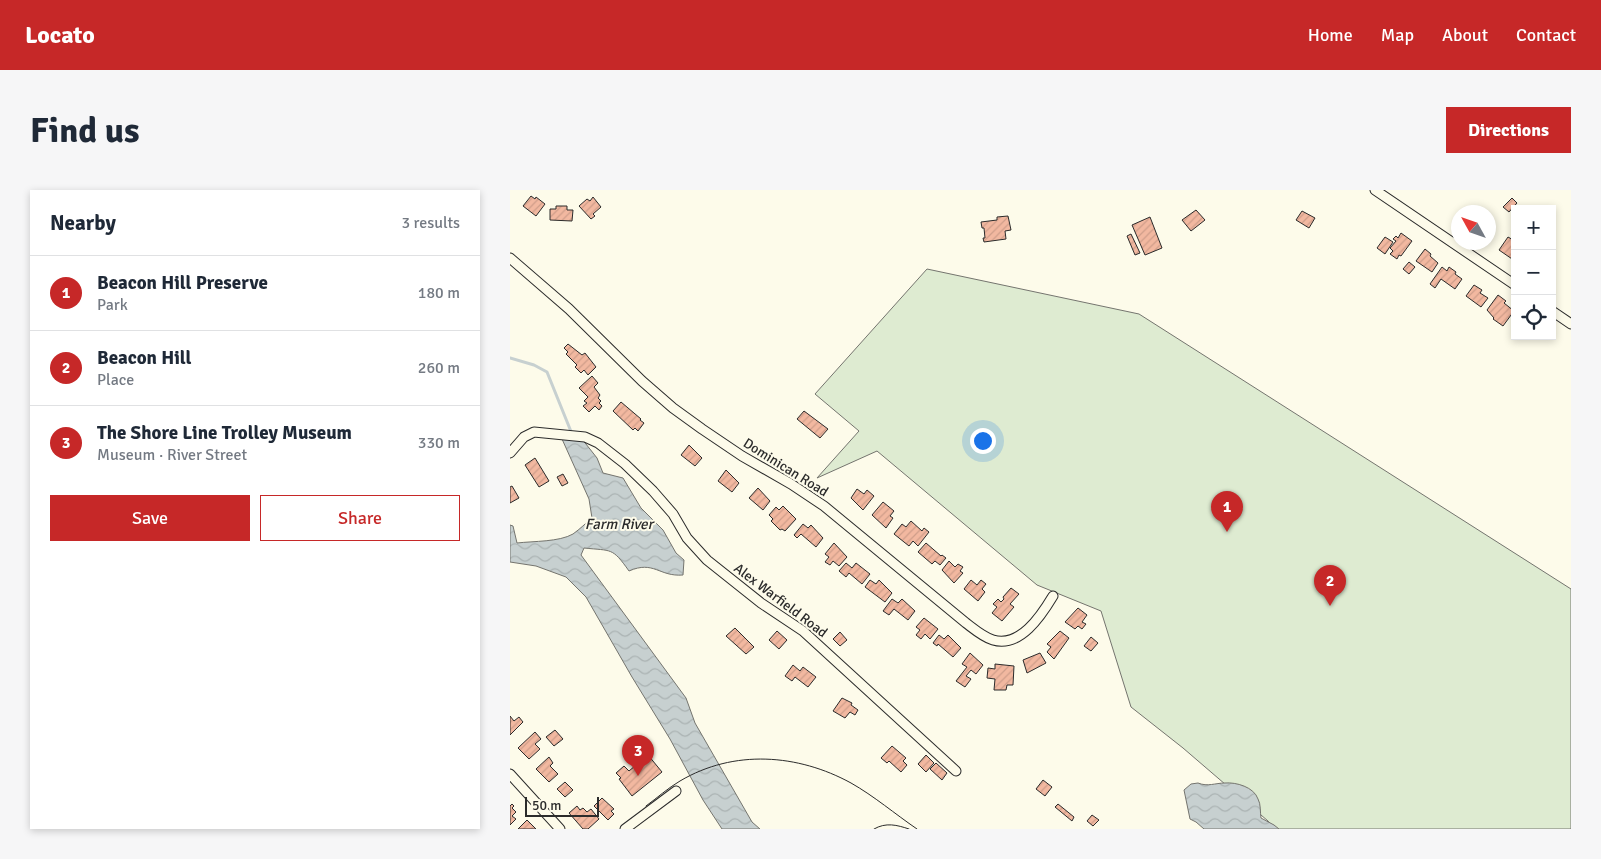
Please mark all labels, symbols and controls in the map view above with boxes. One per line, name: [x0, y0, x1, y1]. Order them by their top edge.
text: Locato: [25, 20, 95, 50]
text: Home: [1308, 24, 1353, 46]
text: Map: [1381, 24, 1414, 46]
text: About: [1442, 24, 1488, 46]
text: Contact: [1516, 24, 1576, 46]
button: Directions: [1446, 107, 1571, 153]
text: Find us: [30, 109, 140, 152]
north arrow: [1451, 205, 1496, 250]
map controls: [1511, 205, 1556, 340]
button: +: [1511, 205, 1556, 250]
text: Nearby: [50, 210, 116, 236]
text: 3 results: [401, 213, 460, 233]
button: −: [1511, 250, 1556, 295]
text: Beacon Hill Preserve: [97, 271, 268, 295]
text: 1: [62, 283, 70, 303]
text: 180 m: [418, 283, 460, 303]
text: Park: [97, 295, 128, 315]
button: locate: [1511, 295, 1556, 340]
text: Beacon Hill: [97, 346, 192, 370]
text: 2: [62, 358, 70, 378]
text: 260 m: [418, 358, 460, 378]
text: Place: [97, 370, 134, 390]
text: The Shore Line Trolley Museum: [97, 421, 352, 445]
your location: [970, 428, 996, 454]
text: 3: [62, 433, 70, 453]
text: 330 m: [418, 433, 460, 453]
street label: Dominican Road: [740, 434, 831, 500]
text: Museum · River Street: [97, 445, 247, 465]
pin: 1: [1211, 491, 1243, 532]
button: Save: [50, 495, 250, 541]
button: Share: [260, 495, 460, 541]
water label: Farm River: [585, 515, 656, 533]
street label: Alex Warfield Road: [731, 560, 831, 641]
pin: 2: [1314, 565, 1346, 606]
pin: 3: [622, 735, 654, 776]
scale bar: [525, 794, 599, 817]
text: 50 m: [532, 797, 561, 814]

